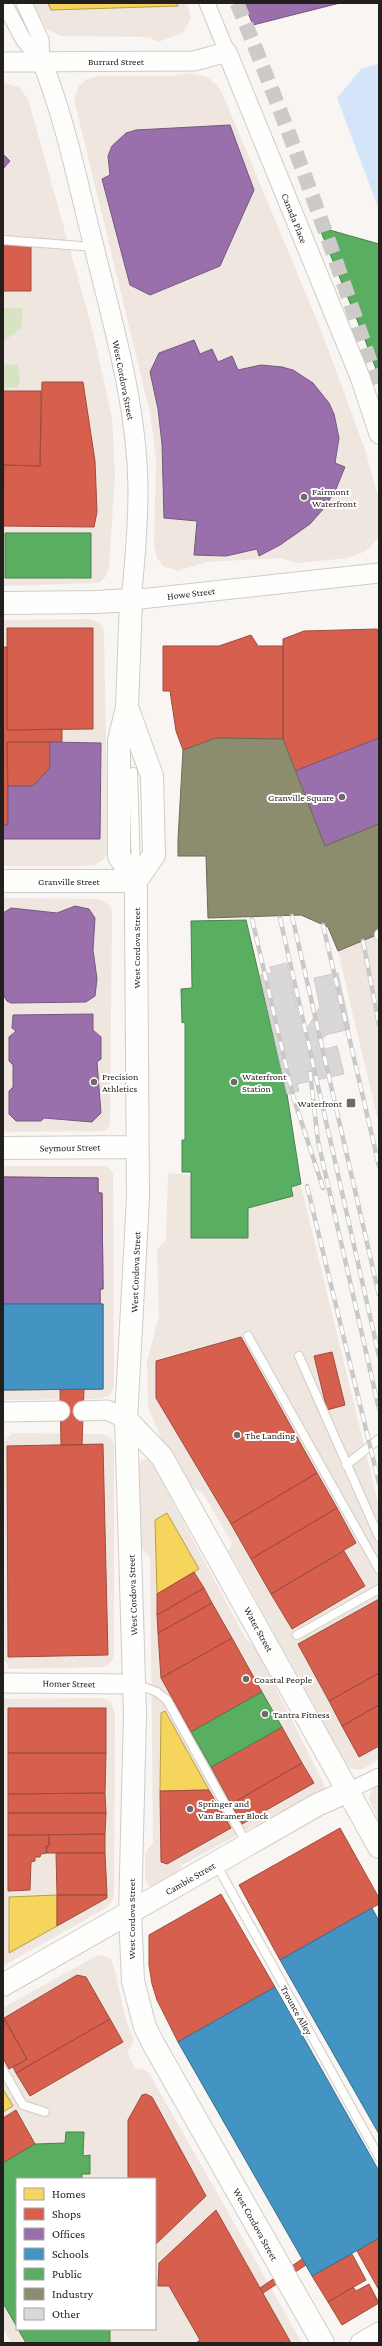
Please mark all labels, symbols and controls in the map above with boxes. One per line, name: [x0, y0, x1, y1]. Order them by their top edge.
street label: Burrard Street: [88, 56, 145, 67]
street label: Canada Place: [280, 192, 310, 245]
street label: West Cordova Street: [110, 339, 137, 422]
place label: Fairmont Waterfront: [312, 486, 357, 509]
marker: Fairmont Waterfront: [299, 492, 309, 502]
street label: Howe Street: [166, 585, 216, 602]
place label: Granville Square: [268, 792, 335, 803]
marker: Granville Square: [337, 792, 347, 802]
street label: Granville Street: [38, 876, 101, 887]
street label: West Cordova Street: [131, 907, 142, 989]
place label: Precision Athletics: [102, 1071, 139, 1094]
place label: Waterfront Station: [242, 1071, 287, 1094]
marker: Precision Athletics: [89, 1077, 99, 1087]
marker: Waterfront Station: [229, 1077, 239, 1087]
marker: Waterfront: [345, 1097, 357, 1109]
place label: Waterfront: [298, 1098, 343, 1109]
street label: Seymour Street: [39, 1141, 101, 1154]
street label: West Cordova Street: [129, 1231, 142, 1313]
marker: The Landing: [232, 1430, 242, 1440]
place label: The Landing: [245, 1430, 295, 1441]
street label: West Cordova Street: [126, 1554, 139, 1636]
street label: Water Street: [242, 1605, 276, 1654]
marker: Coastal People: [241, 1674, 251, 1684]
place label: Coastal People: [254, 1674, 313, 1685]
street label: Homer Street: [42, 1678, 96, 1689]
marker: Tantra Fitness: [260, 1709, 270, 1719]
place label: Tantra Fitness: [273, 1709, 330, 1720]
place label: Springer and Van Bramer Block: [198, 1798, 269, 1821]
marker: Springer and Van Bramer Block: [185, 1804, 195, 1814]
street label: Cambie Street: [163, 1859, 218, 1897]
street label: West Cordova Street: [126, 1878, 137, 1960]
street label: Trounce Alley: [278, 1984, 315, 2037]
legend: [16, 2178, 156, 2330]
street label: West Cordova Street: [231, 2186, 280, 2263]
text: Homes: [52, 2187, 86, 2201]
text: Shops: [52, 2207, 81, 2221]
text: Offices: [52, 2227, 85, 2241]
text: Schools: [52, 2247, 89, 2261]
text: Public: [52, 2267, 82, 2281]
text: Industry: [52, 2287, 94, 2301]
text: Other: [52, 2307, 81, 2321]

